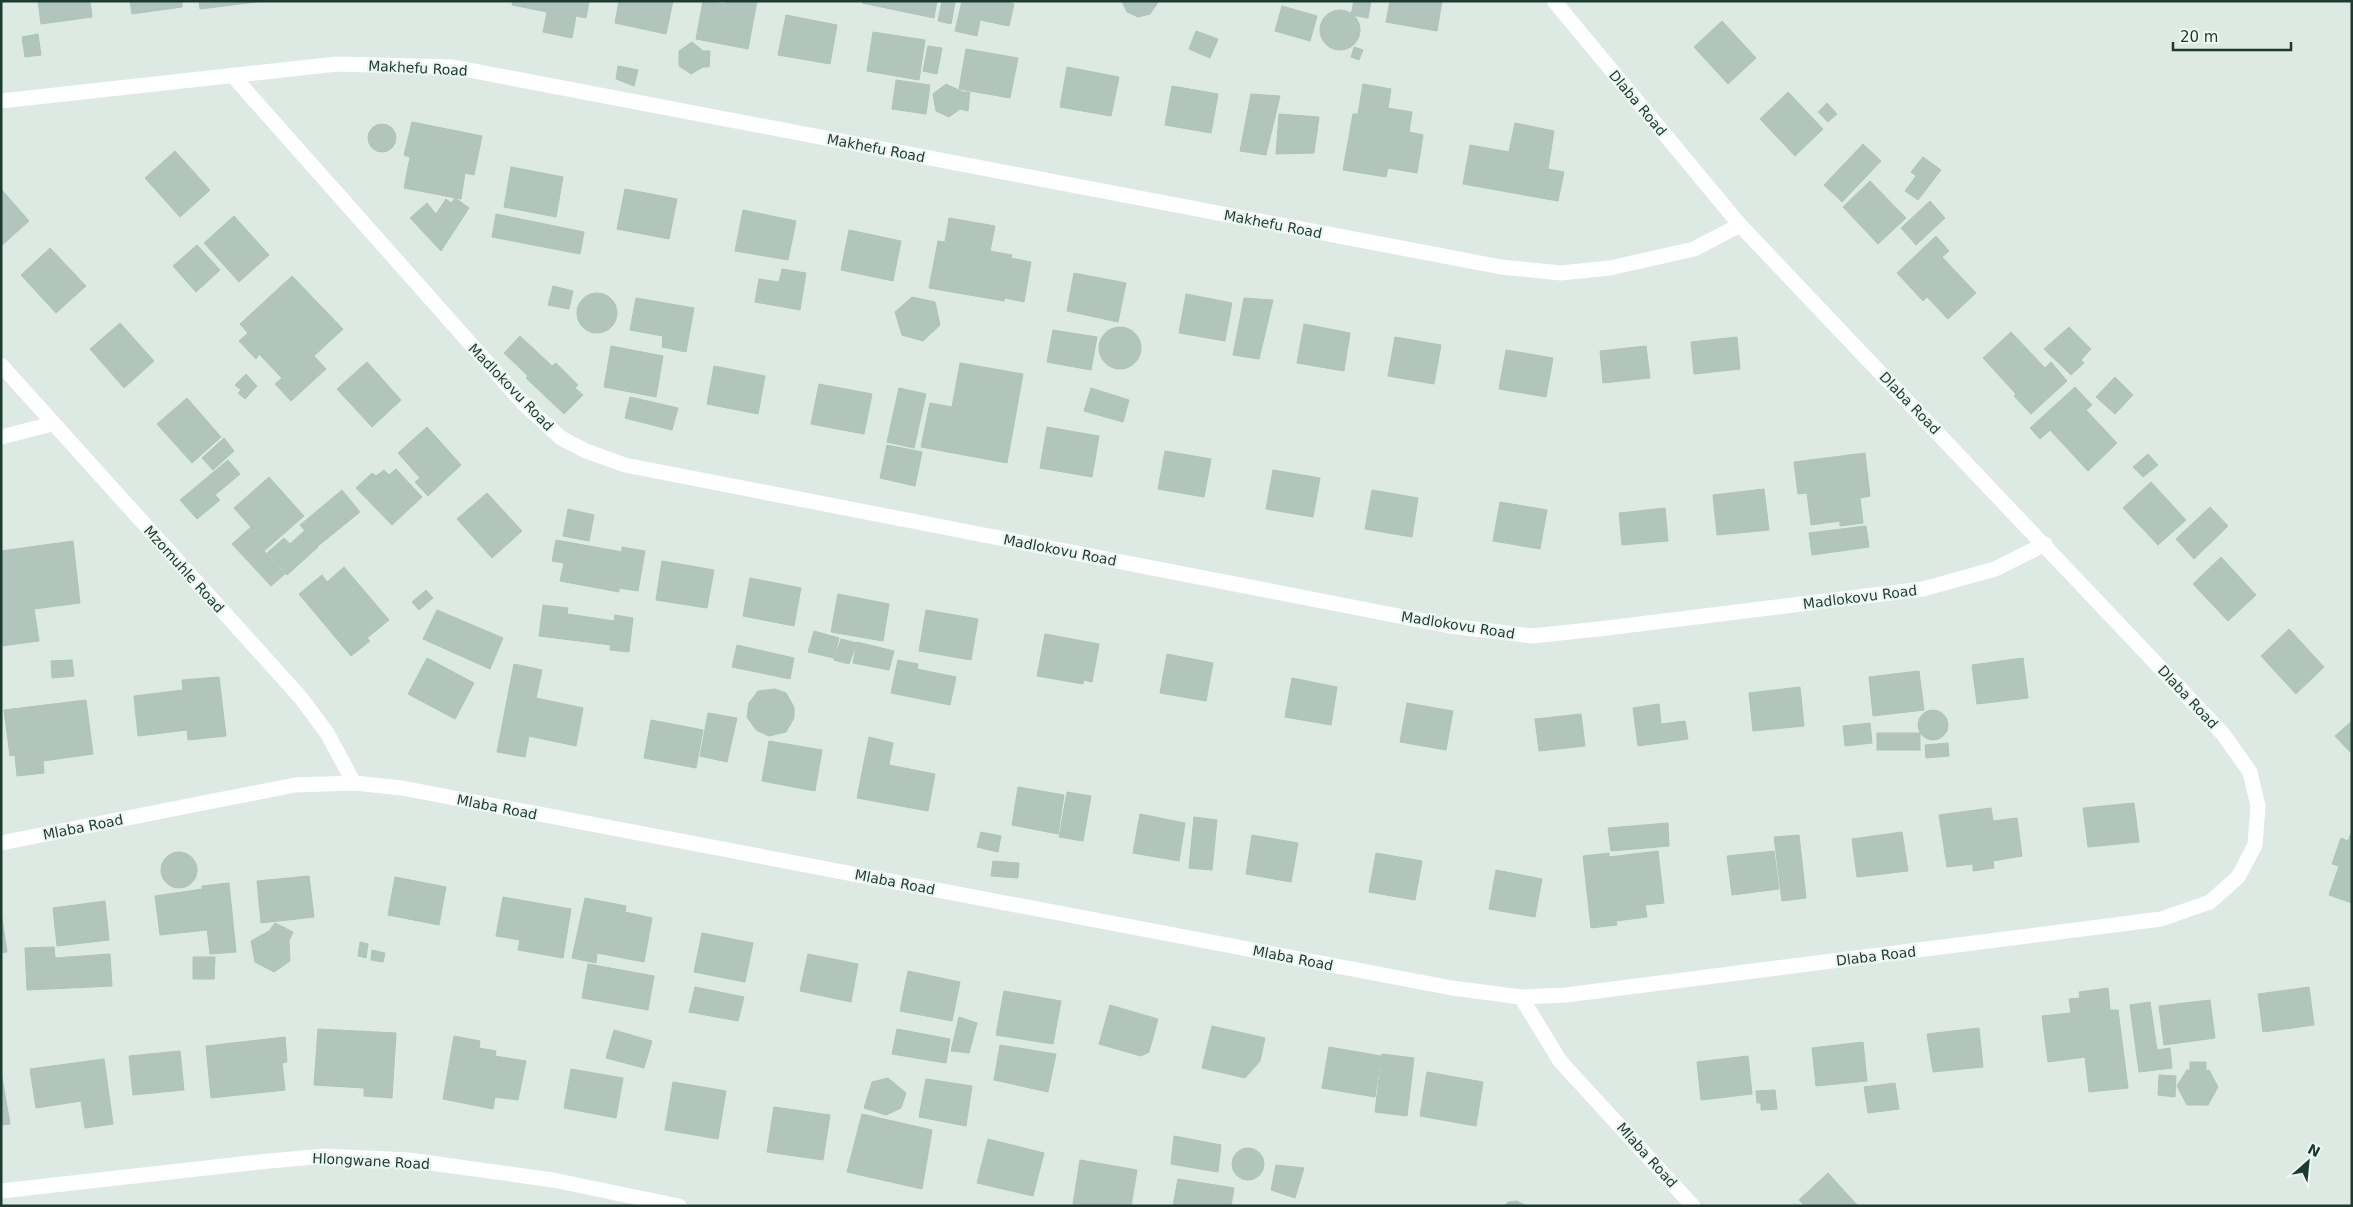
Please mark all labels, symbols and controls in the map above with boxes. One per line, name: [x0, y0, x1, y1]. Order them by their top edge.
scale bar: [2173, 20, 2290, 52]
text: 20 m: [2180, 28, 2218, 46]
street label: Makhefu Road: [368, 57, 468, 79]
street label: Dlaba Road: [1606, 67, 1670, 139]
street label: Makhefu Road: [826, 131, 926, 165]
street label: Makhefu Road: [1223, 207, 1323, 241]
street label: Madlokovu Road: [465, 340, 557, 434]
street label: Dlaba Road: [1876, 369, 1944, 437]
street label: Mzomuhle Road: [141, 522, 227, 616]
street label: Madlokovu Road: [1002, 531, 1118, 569]
street label: Madlokovu Road: [1802, 582, 1918, 612]
street label: Madlokovu Road: [1400, 608, 1516, 642]
street label: Dlaba Road: [2155, 662, 2221, 732]
street label: Mlaba Road: [455, 791, 539, 823]
street label: Mlaba Road: [41, 811, 125, 843]
street label: Mlaba Road: [853, 866, 937, 898]
street label: Mlaba Road: [1251, 942, 1335, 974]
street label: Dlaba Road: [1835, 943, 1917, 969]
street label: Mlaba Road: [1614, 1119, 1680, 1191]
north arrow: [2283, 1137, 2333, 1187]
text: N: [2305, 1141, 2323, 1160]
street label: Hlongwane Road: [312, 1150, 430, 1172]

